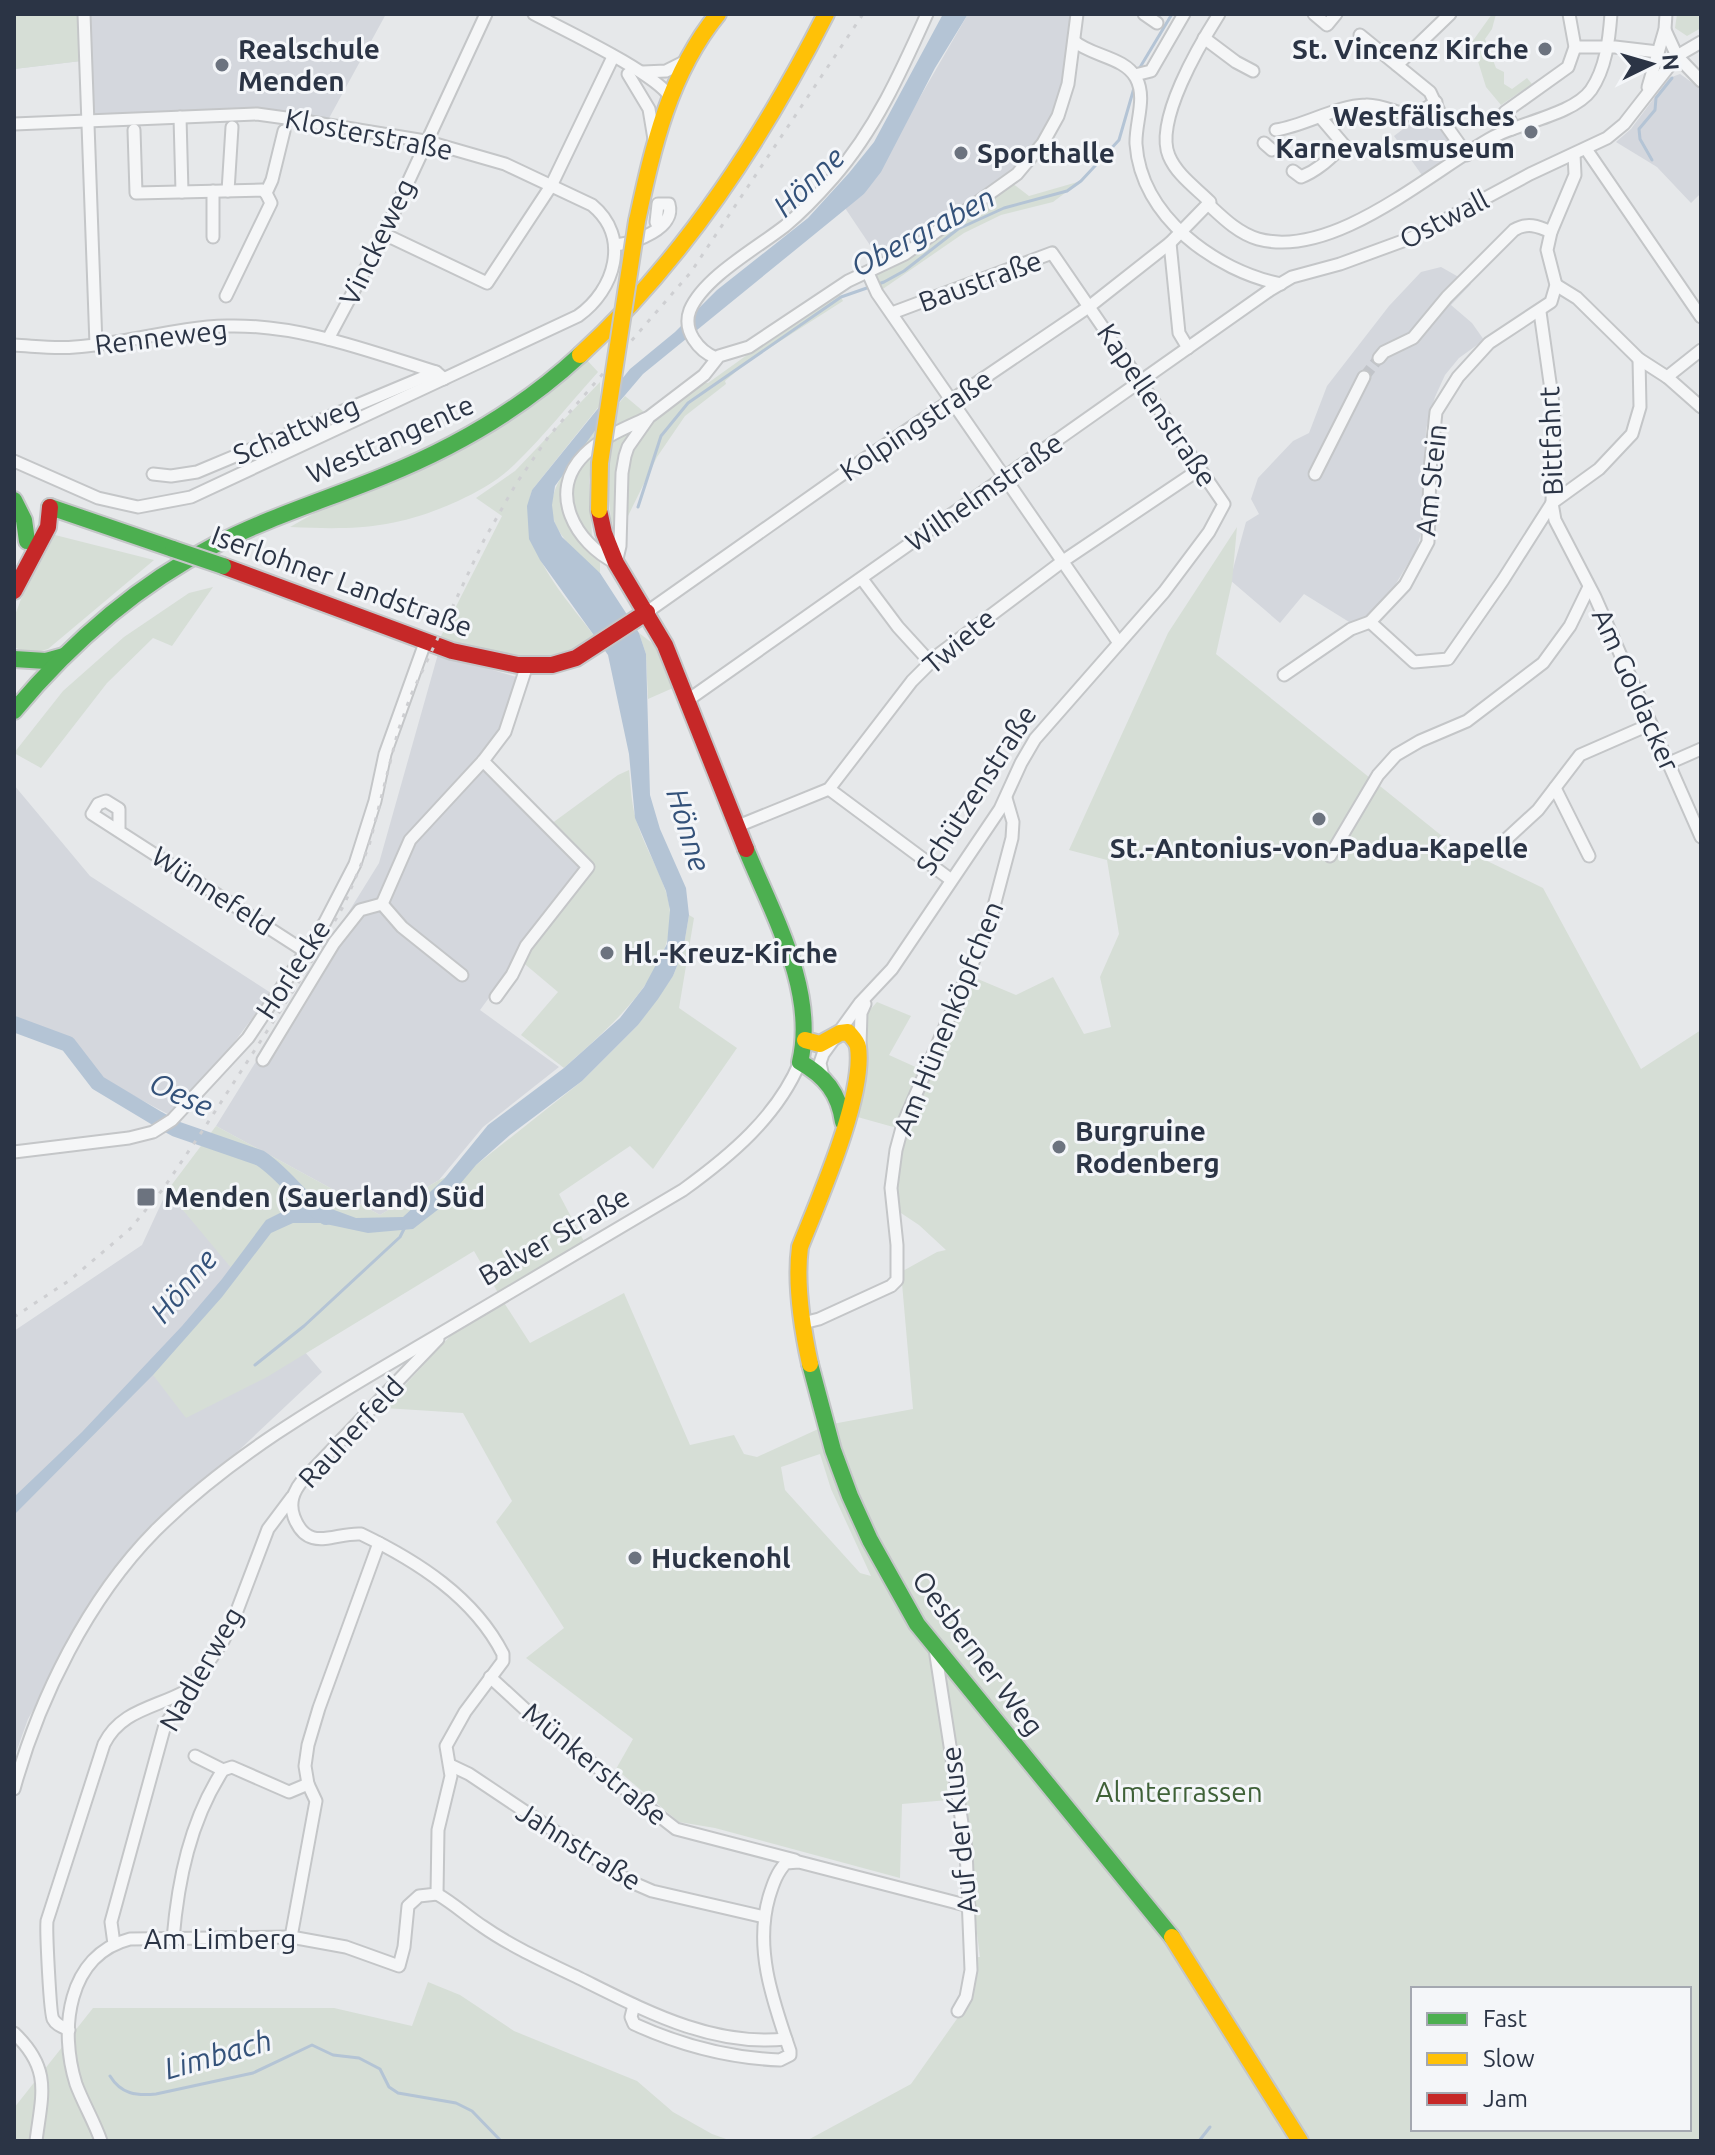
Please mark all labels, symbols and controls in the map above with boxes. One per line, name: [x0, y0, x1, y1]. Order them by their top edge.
north arrow: [1611, 24, 1691, 104]
place label: Realschule Menden: [238, 33, 380, 96]
place label: St. Vincenz Kirche: [1292, 33, 1529, 64]
marker: St. Vincenz Kirche: [1536, 40, 1554, 58]
text: N: [1658, 53, 1685, 71]
marker: Realschule Menden: [213, 56, 231, 74]
place label: Westfälisches Karnevalsmuseum: [1275, 100, 1515, 163]
street label: Klosterstraße: [282, 102, 456, 165]
marker: Westfälisches Karnevalsmuseum: [1522, 123, 1540, 141]
place label: Sporthalle: [977, 137, 1115, 168]
water label: Hönne: [766, 140, 851, 223]
marker: Sporthalle: [952, 144, 970, 162]
street label: Vinckeweg: [333, 173, 420, 310]
water label: Obergraben: [845, 179, 1000, 283]
street label: Ostwall: [1394, 183, 1493, 254]
street label: Baustraße: [914, 244, 1046, 317]
street label: Renneweg: [93, 313, 229, 360]
street label: Kapellenstraße: [1091, 317, 1223, 492]
street label: Kolpingstraße: [834, 362, 997, 487]
street label: Bittfahrt: [1533, 386, 1568, 496]
street label: Westtangente: [302, 388, 478, 489]
street label: Schattweg: [228, 389, 363, 470]
street label: Am Stein: [1409, 422, 1452, 538]
street label: Wilhelmstraße: [899, 426, 1068, 557]
street label: Iserlohner Landstraße: [208, 519, 477, 642]
street label: Twiete: [917, 602, 1001, 679]
street label: Am Goldacker: [1587, 604, 1686, 776]
street label: Schützenstraße: [909, 699, 1042, 880]
water label: Hönne: [660, 784, 718, 875]
marker: St.-Antonius-von-Padua-Kapelle: [1310, 810, 1328, 828]
place label: St.-Antonius-von-Padua-Kapelle: [1110, 832, 1528, 863]
street label: Wünnefeld: [147, 840, 280, 941]
street label: Am Hünenköpfchen: [886, 896, 1009, 1139]
street label: Horlecke: [249, 914, 336, 1024]
place label: Hl.-Kreuz-Kirche: [623, 937, 838, 968]
marker: Hl.-Kreuz-Kirche: [598, 944, 616, 962]
water label: Oese: [144, 1065, 218, 1123]
place label: Burgruine Rodenberg: [1075, 1115, 1220, 1178]
marker: Burgruine Rodenberg: [1050, 1138, 1068, 1156]
street label: Balver Straße: [473, 1180, 634, 1291]
place label: Menden (Sauerland) Süd: [164, 1181, 485, 1213]
marker: Menden (Sauerland) Süd: [135, 1186, 157, 1208]
water label: Hönne: [143, 1242, 224, 1329]
street label: Rauherfeld: [292, 1370, 410, 1493]
place label: Huckenohl: [651, 1542, 791, 1573]
marker: Huckenohl: [626, 1549, 644, 1567]
street label: Oesberner Weg: [907, 1565, 1050, 1741]
street label: Nadlerweg: [153, 1601, 248, 1736]
street label: Münkerstraße: [517, 1696, 674, 1831]
street label: Auf der Kluse: [934, 1745, 983, 1915]
park label: Almterrassen: [1095, 1776, 1263, 1807]
street label: Jahnstraße: [511, 1795, 647, 1896]
street label: Am Limberg: [144, 1923, 296, 1954]
legend: [1411, 1987, 1691, 2131]
text: Fast: [1483, 2005, 1527, 2032]
water label: Limbach: [160, 2022, 276, 2086]
text: Slow: [1483, 2045, 1535, 2072]
text: Jam: [1483, 2085, 1528, 2112]

